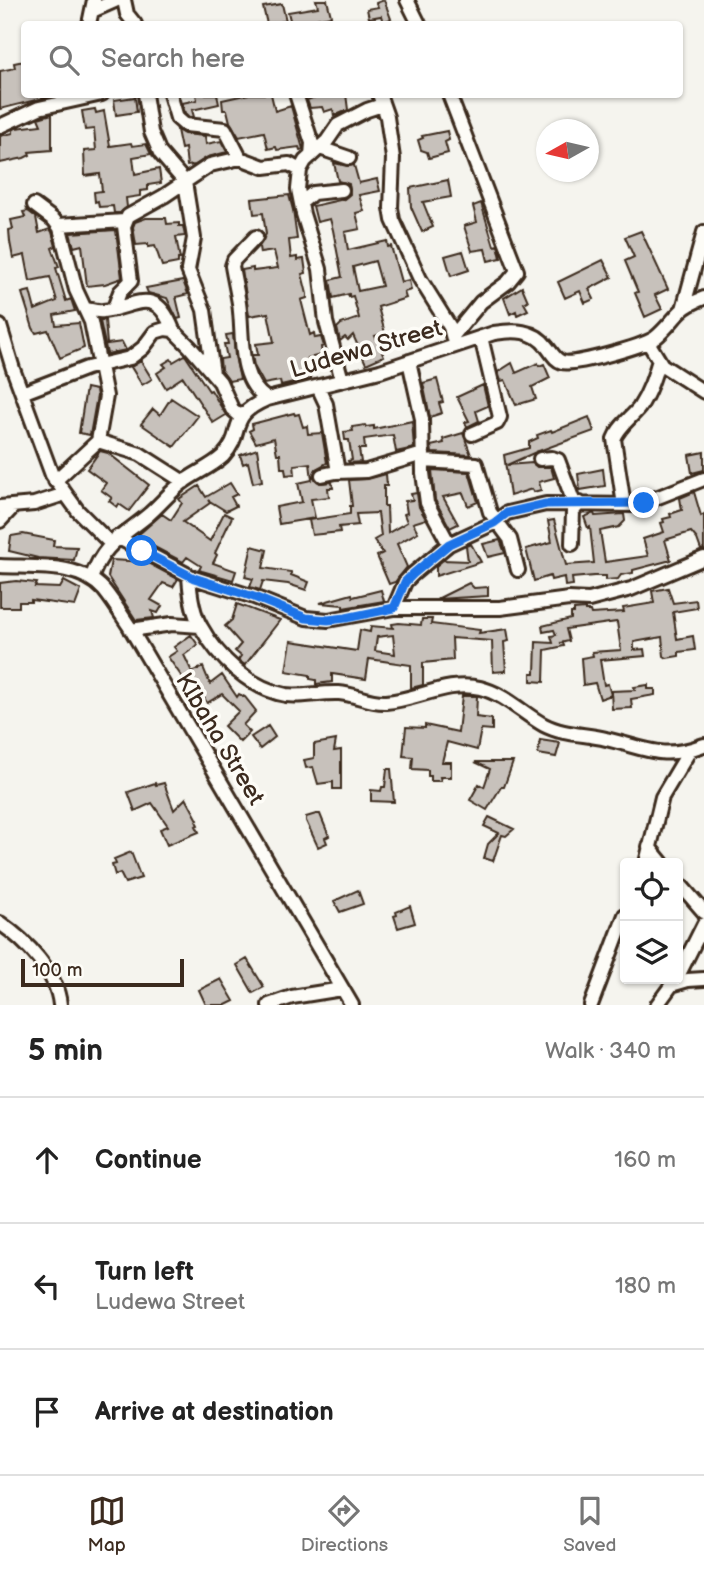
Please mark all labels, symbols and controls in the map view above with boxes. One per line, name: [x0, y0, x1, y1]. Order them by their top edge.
search box: [21, 21, 683, 98]
icon: search: [45, 41, 83, 79]
text: Search here: [101, 44, 245, 75]
north arrow: [536, 119, 599, 182]
street label: Ludewa Street: [287, 313, 446, 385]
route end: [628, 487, 659, 518]
route start: [126, 535, 157, 566]
street label: KIbaha Street: [169, 668, 271, 811]
map controls: [620, 858, 683, 984]
button: locate: [620, 858, 683, 921]
button: layers: [620, 921, 683, 984]
scale bar: [21, 956, 184, 988]
text: 100 m: [32, 959, 83, 982]
text: 5 min: [28, 1033, 103, 1069]
text: Walk · 340 m: [545, 1037, 676, 1065]
icon: ahead: [28, 1141, 66, 1179]
text: Continue: [95, 1145, 202, 1176]
text: 160 m: [614, 1146, 676, 1174]
text: Turn left: [95, 1257, 194, 1288]
icon: left: [28, 1267, 66, 1305]
text: 180 m: [615, 1272, 676, 1300]
text: Ludewa Street: [95, 1288, 245, 1316]
icon: arrive: [28, 1393, 66, 1431]
text: Arrive at destination: [95, 1397, 334, 1428]
tab: Map: [88, 1492, 126, 1557]
tab: Directions: [301, 1492, 388, 1557]
tab: Saved: [563, 1492, 616, 1557]

